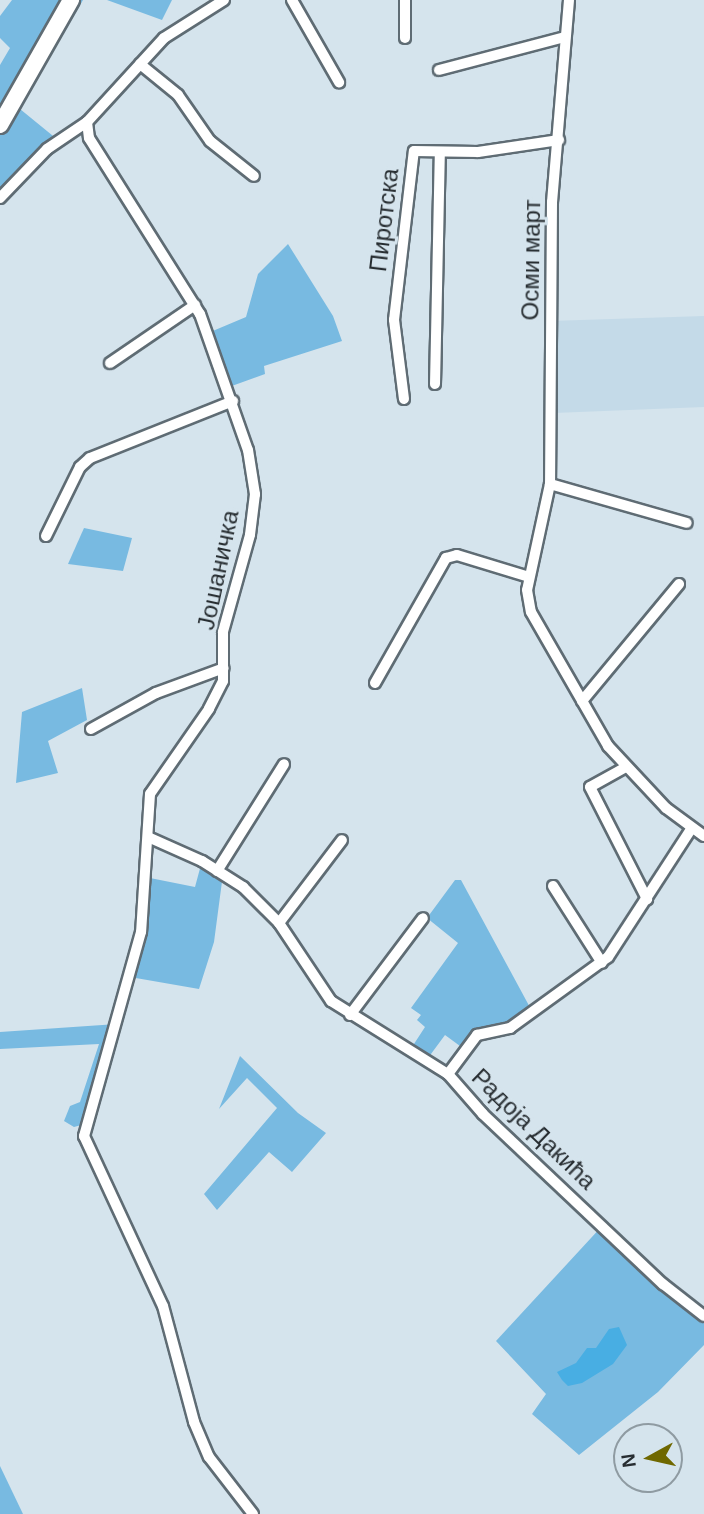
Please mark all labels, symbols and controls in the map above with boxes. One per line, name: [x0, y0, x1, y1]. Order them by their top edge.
street label: Пиротска: [363, 167, 405, 273]
street label: Осми март: [516, 199, 546, 321]
street label: Јошаничка: [191, 508, 245, 632]
street label: Радоја Дакића: [466, 1063, 602, 1195]
north arrow: [613, 1423, 683, 1493]
text: N: [617, 1452, 640, 1469]

